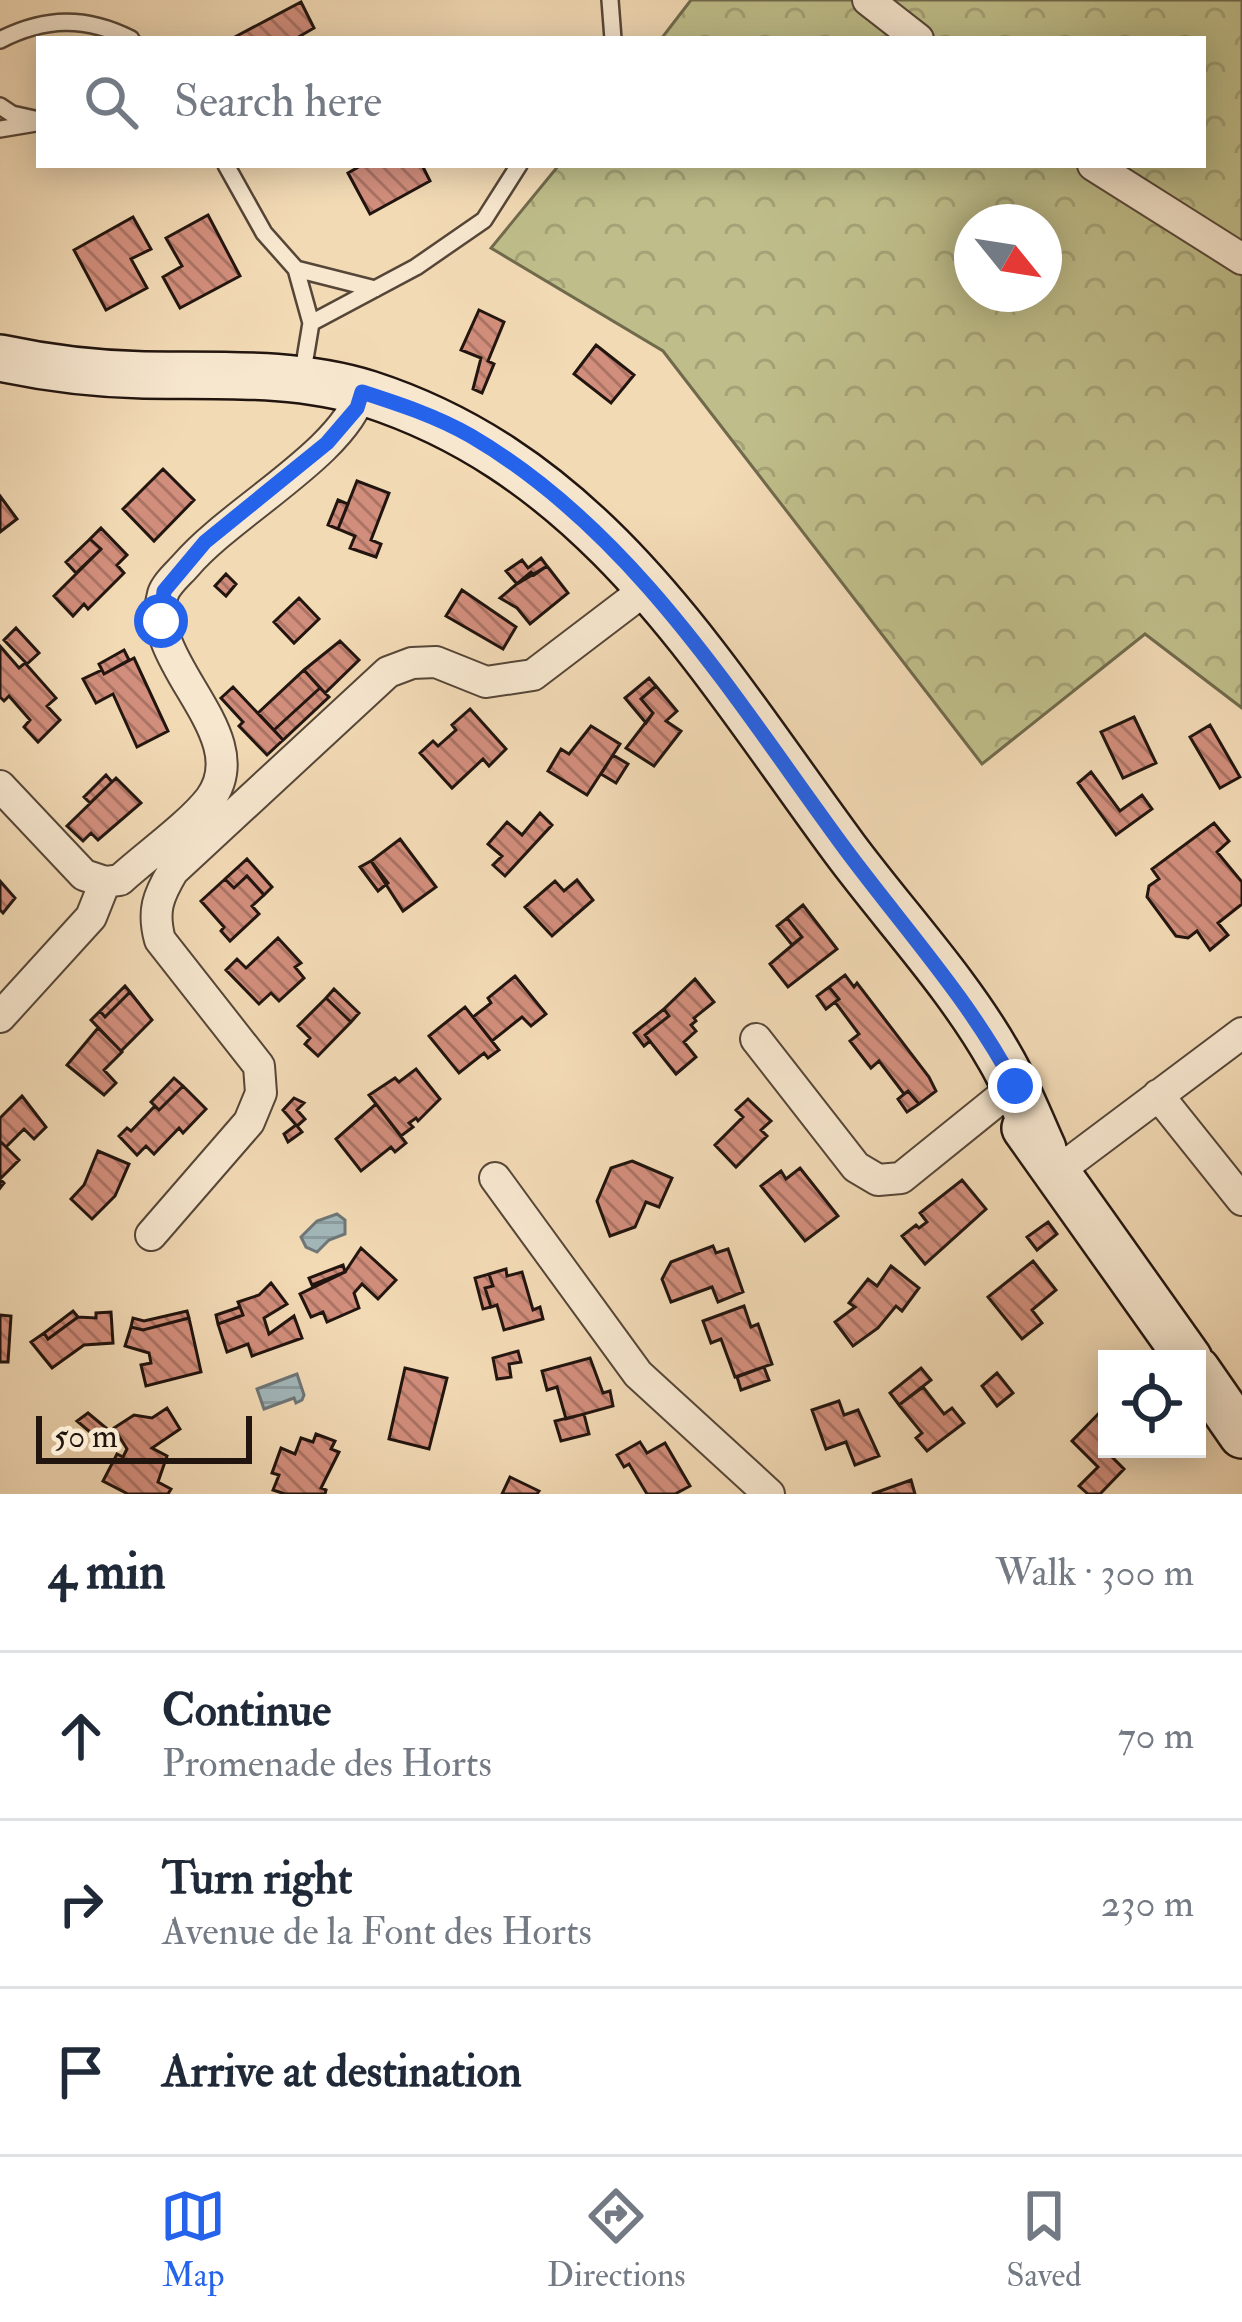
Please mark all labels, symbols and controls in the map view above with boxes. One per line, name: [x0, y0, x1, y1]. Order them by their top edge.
search box: [36, 36, 1206, 168]
icon: search: [78, 69, 144, 135]
text: Search here: [174, 74, 382, 130]
north arrow: [954, 204, 1062, 312]
route start: [134, 594, 188, 648]
route end: [988, 1059, 1042, 1113]
map controls: [1098, 1350, 1206, 1458]
button: locate: [1098, 1350, 1206, 1458]
scale bar: [36, 1410, 252, 1463]
text: 50 m: [54, 1416, 118, 1457]
text: 4 min: [48, 1540, 166, 1604]
text: Walk · 300 m: [996, 1548, 1194, 1597]
text: Continue: [162, 1683, 331, 1739]
icon: ahead: [48, 1703, 114, 1769]
text: 70 m: [1118, 1711, 1194, 1760]
text: Promenade des Horts: [162, 1739, 492, 1788]
text: Turn right: [162, 1851, 352, 1907]
icon: right: [48, 1871, 114, 1937]
text: 230 m: [1101, 1879, 1194, 1928]
text: Avenue de la Font des Horts: [162, 1907, 592, 1956]
icon: arrive: [48, 2039, 114, 2105]
text: Arrive at destination: [162, 2044, 522, 2100]
tab: Map: [160, 2183, 226, 2296]
tab: Directions: [547, 2183, 686, 2296]
tab: Saved: [1006, 2183, 1082, 2296]

